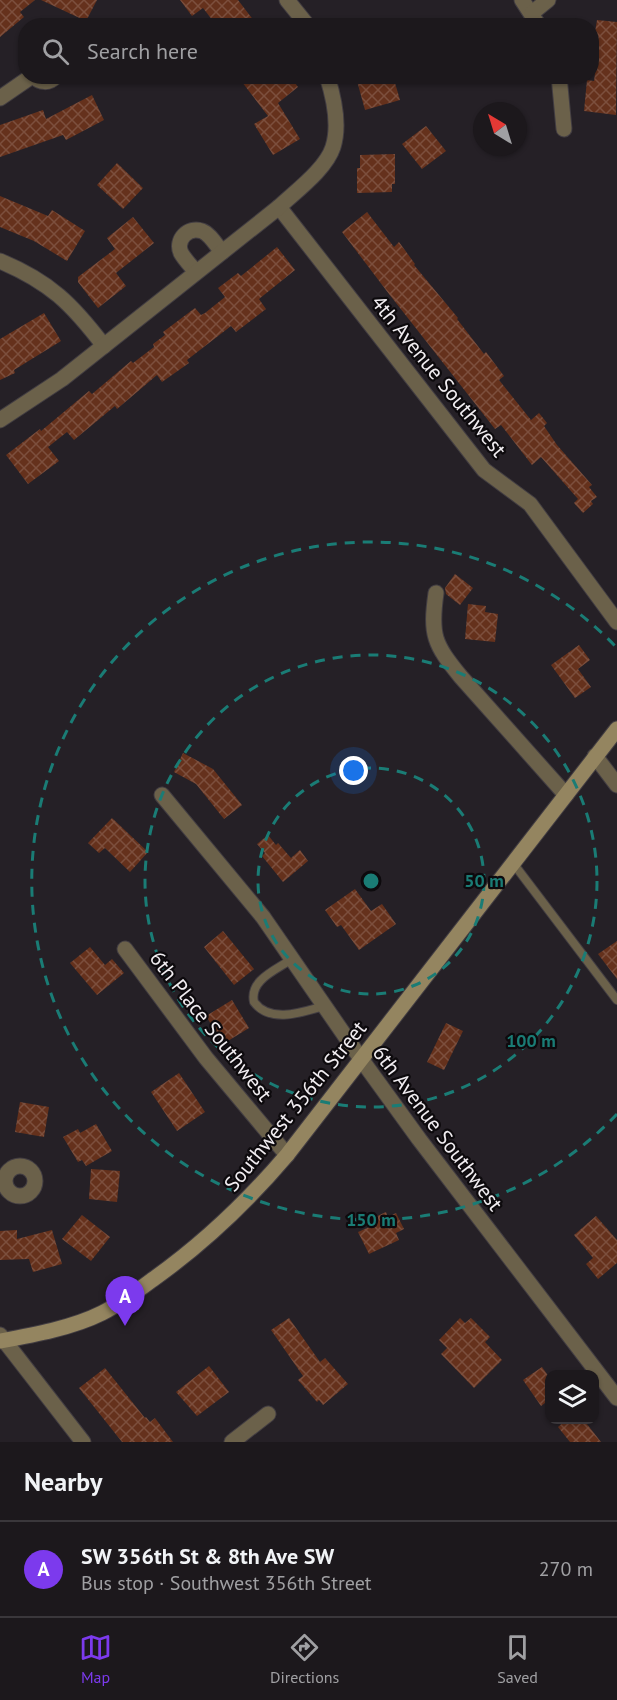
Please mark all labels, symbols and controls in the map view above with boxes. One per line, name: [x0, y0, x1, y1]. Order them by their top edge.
search box: [18, 18, 599, 84]
icon: search: [39, 35, 72, 68]
text: Search here: [87, 37, 198, 65]
north arrow: [473, 102, 527, 156]
street label: 4th Avenue Southwest: [365, 290, 513, 462]
your location: [339, 756, 368, 785]
text: 50 m: [464, 869, 504, 892]
centre of rings: [361, 871, 381, 891]
street label: 6th Place Southwest: [144, 945, 278, 1107]
street label: Southwest 356th Street: [218, 1015, 372, 1197]
text: 100 m: [506, 1029, 556, 1052]
street label: 6th Avenue Southwest: [367, 1040, 509, 1216]
text: 150 m: [346, 1208, 396, 1231]
pin: A: [106, 1276, 144, 1326]
map controls: [545, 1370, 599, 1424]
button: layers: [545, 1370, 599, 1424]
text: Nearby: [24, 1465, 102, 1498]
text: SW 356th St & 8th Ave SW: [81, 1542, 334, 1570]
text: A: [37, 1556, 50, 1582]
text: 270 m: [539, 1556, 593, 1582]
text: Bus stop · Southwest 356th Street: [81, 1570, 372, 1596]
tab: Map: [79, 1631, 112, 1687]
tab: Directions: [270, 1631, 339, 1687]
tab: Saved: [497, 1631, 538, 1687]

